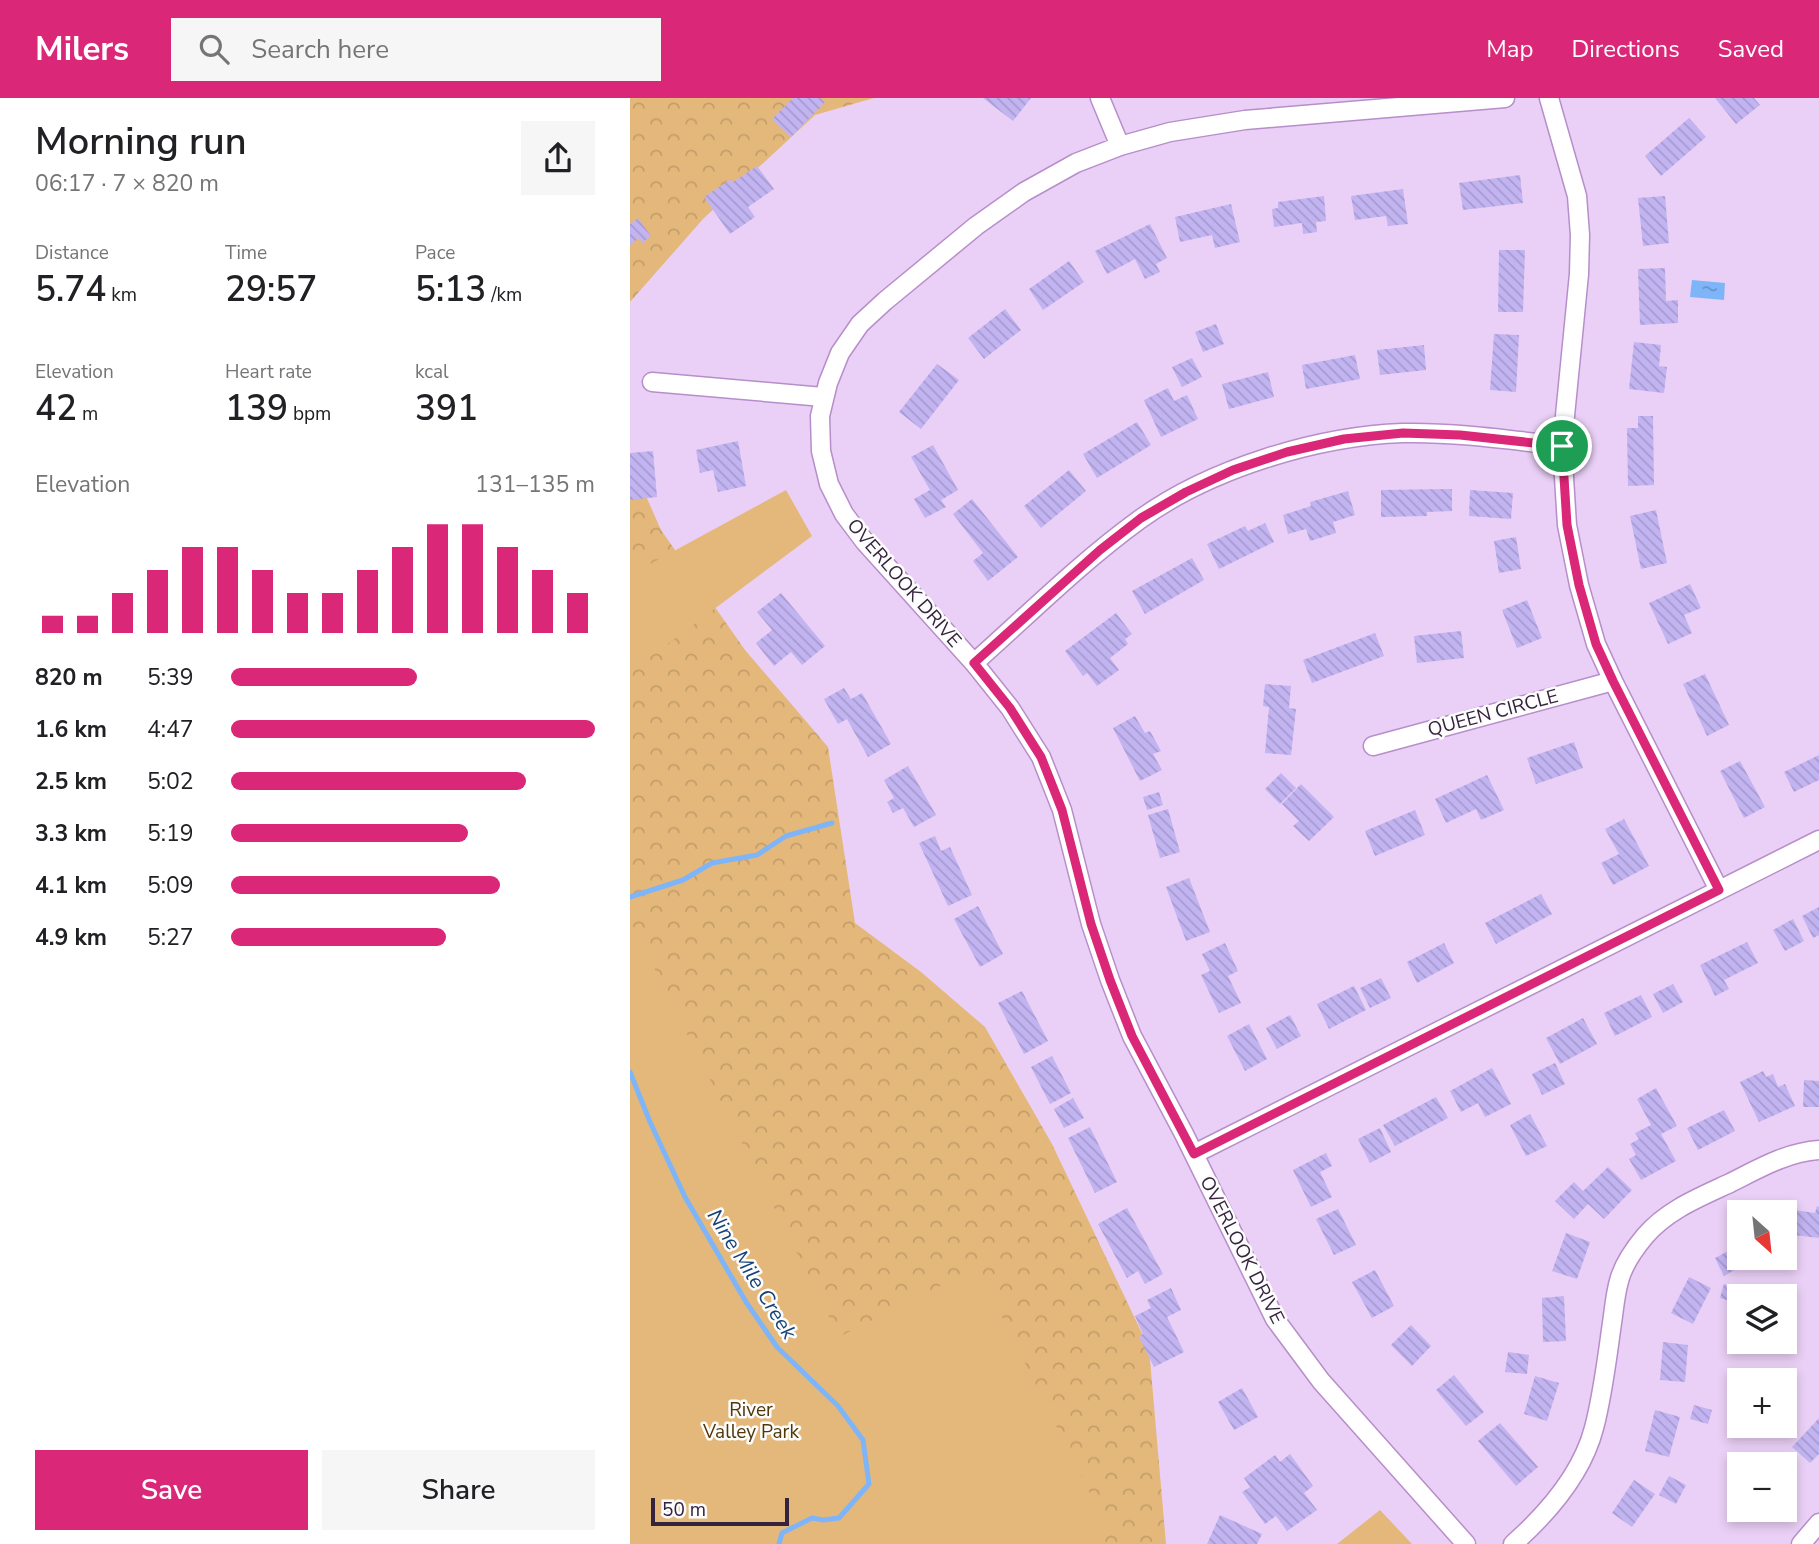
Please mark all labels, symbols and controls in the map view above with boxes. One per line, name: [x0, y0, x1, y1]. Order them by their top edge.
search box: [171, 18, 661, 81]
text: Milers: [35, 27, 129, 72]
icon: search: [195, 30, 233, 68]
text: Search here: [251, 32, 389, 67]
text: Map: [1486, 33, 1533, 65]
text: Directions: [1571, 33, 1680, 65]
text: Saved: [1718, 33, 1784, 65]
text: Morning run: [35, 116, 247, 167]
button: share: [521, 121, 595, 195]
text: 06:17 · 7 × 820 m: [35, 168, 219, 199]
text: Distance: [35, 240, 109, 266]
text: Time: [225, 240, 267, 266]
text: Pace: [415, 240, 455, 266]
text: 5.74: [35, 266, 106, 313]
text: 29:57: [225, 266, 317, 313]
text: 5:13: [415, 266, 486, 313]
text: km: [106, 282, 137, 308]
text: /km: [486, 282, 522, 308]
text: Elevation: [35, 359, 114, 385]
text: Heart rate: [225, 359, 312, 385]
text: kcal: [415, 359, 449, 385]
text: 42: [35, 385, 77, 432]
text: 139: [225, 385, 288, 432]
text: 391: [415, 385, 478, 432]
text: m: [77, 401, 98, 427]
text: bpm: [288, 401, 331, 427]
pin: [1532, 416, 1592, 476]
icon: arrive: [1543, 427, 1581, 465]
text: Elevation: [35, 469, 130, 500]
text: 131–135 m: [475, 469, 595, 500]
street label: OVERLOOK DRIVE: [841, 513, 967, 653]
text: 820 m: [35, 662, 103, 693]
text: 5:39: [147, 662, 194, 693]
street label: QUEEN CIRCLE: [1425, 683, 1561, 743]
text: 1.6 km: [35, 714, 107, 745]
text: 4:47: [147, 714, 194, 745]
text: 2.5 km: [35, 766, 107, 797]
text: 5:02: [147, 766, 194, 797]
text: 3.3 km: [35, 818, 107, 849]
text: 5:19: [147, 818, 194, 849]
text: 4.1 km: [35, 870, 107, 901]
text: 5:09: [147, 870, 194, 901]
text: 4.9 km: [35, 922, 107, 953]
text: 5:27: [147, 922, 194, 953]
street label: OVERLOOK DRIVE: [1194, 1172, 1290, 1328]
north arrow: [1727, 1200, 1797, 1270]
map controls: [1727, 1200, 1797, 1522]
water label: Nine Mile Creek: [701, 1204, 804, 1345]
button: layers: [1727, 1284, 1797, 1354]
button: +: [1727, 1368, 1797, 1438]
park label: River Valley Park: [702, 1397, 799, 1445]
button: Save: [35, 1450, 308, 1530]
button: Share: [322, 1450, 595, 1530]
button: −: [1727, 1452, 1797, 1522]
scale bar: [651, 1495, 789, 1527]
text: 50 m: [662, 1497, 706, 1523]

